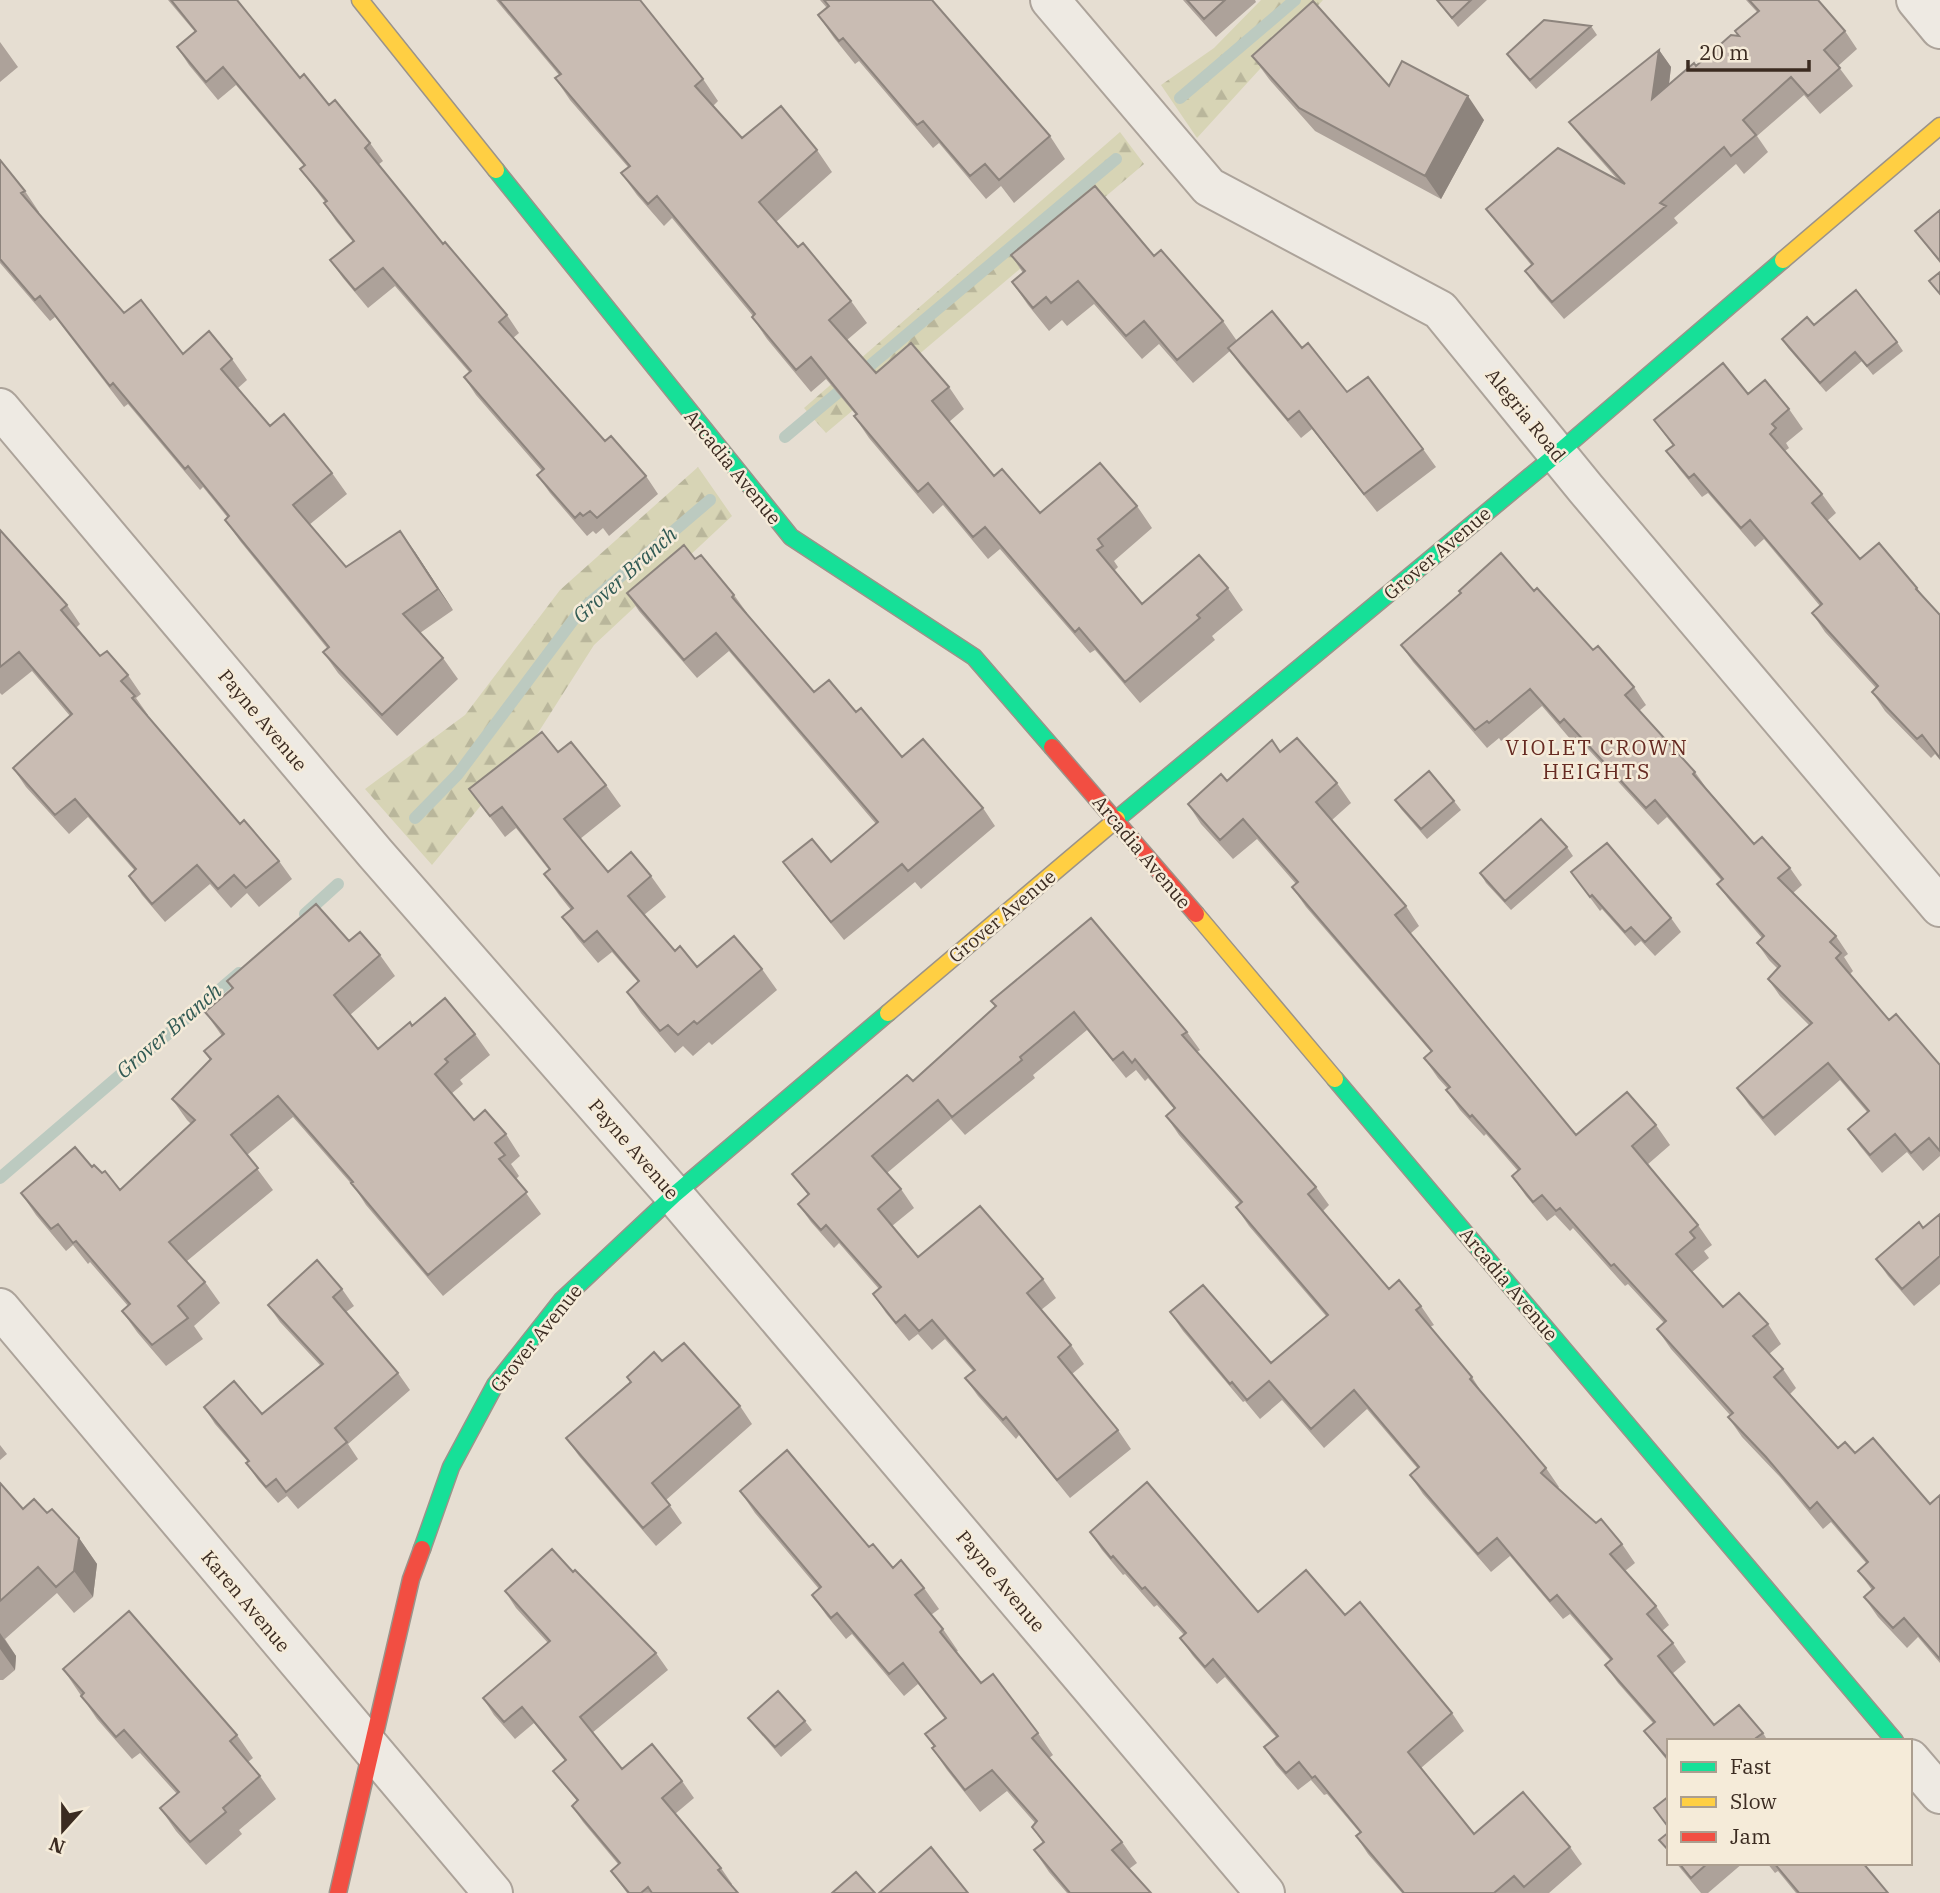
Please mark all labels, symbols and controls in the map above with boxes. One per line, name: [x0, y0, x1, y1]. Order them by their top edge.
scale bar: [1688, 28, 1809, 72]
text: 20 m: [1699, 38, 1749, 66]
street label: Alegria Road: [1481, 363, 1571, 467]
street label: Arcadia Avenue: [679, 405, 787, 529]
street label: Grover Avenue: [1379, 501, 1495, 605]
water label: Grover Branch: [566, 520, 683, 629]
street label: Payne Avenue: [213, 664, 313, 776]
district label: VIOLET CROWN HEIGHTS: [1505, 733, 1689, 785]
street label: Arcadia Avenue: [1088, 790, 1196, 914]
street label: Grover Avenue: [944, 864, 1060, 968]
water label: Grover Branch: [110, 976, 228, 1084]
street label: Payne Avenue: [584, 1094, 684, 1204]
street label: Arcadia Avenue: [1455, 1222, 1563, 1346]
street label: Grover Avenue: [485, 1279, 587, 1397]
street label: Payne Avenue: [951, 1525, 1051, 1637]
street label: Karen Avenue: [196, 1545, 296, 1657]
legend: [1667, 1739, 1912, 1865]
text: Fast: [1730, 1752, 1771, 1780]
text: Slow: [1730, 1787, 1777, 1815]
north arrow: [28, 1795, 98, 1865]
text: Jam: [1730, 1822, 1771, 1850]
text: N: [46, 1832, 68, 1860]

